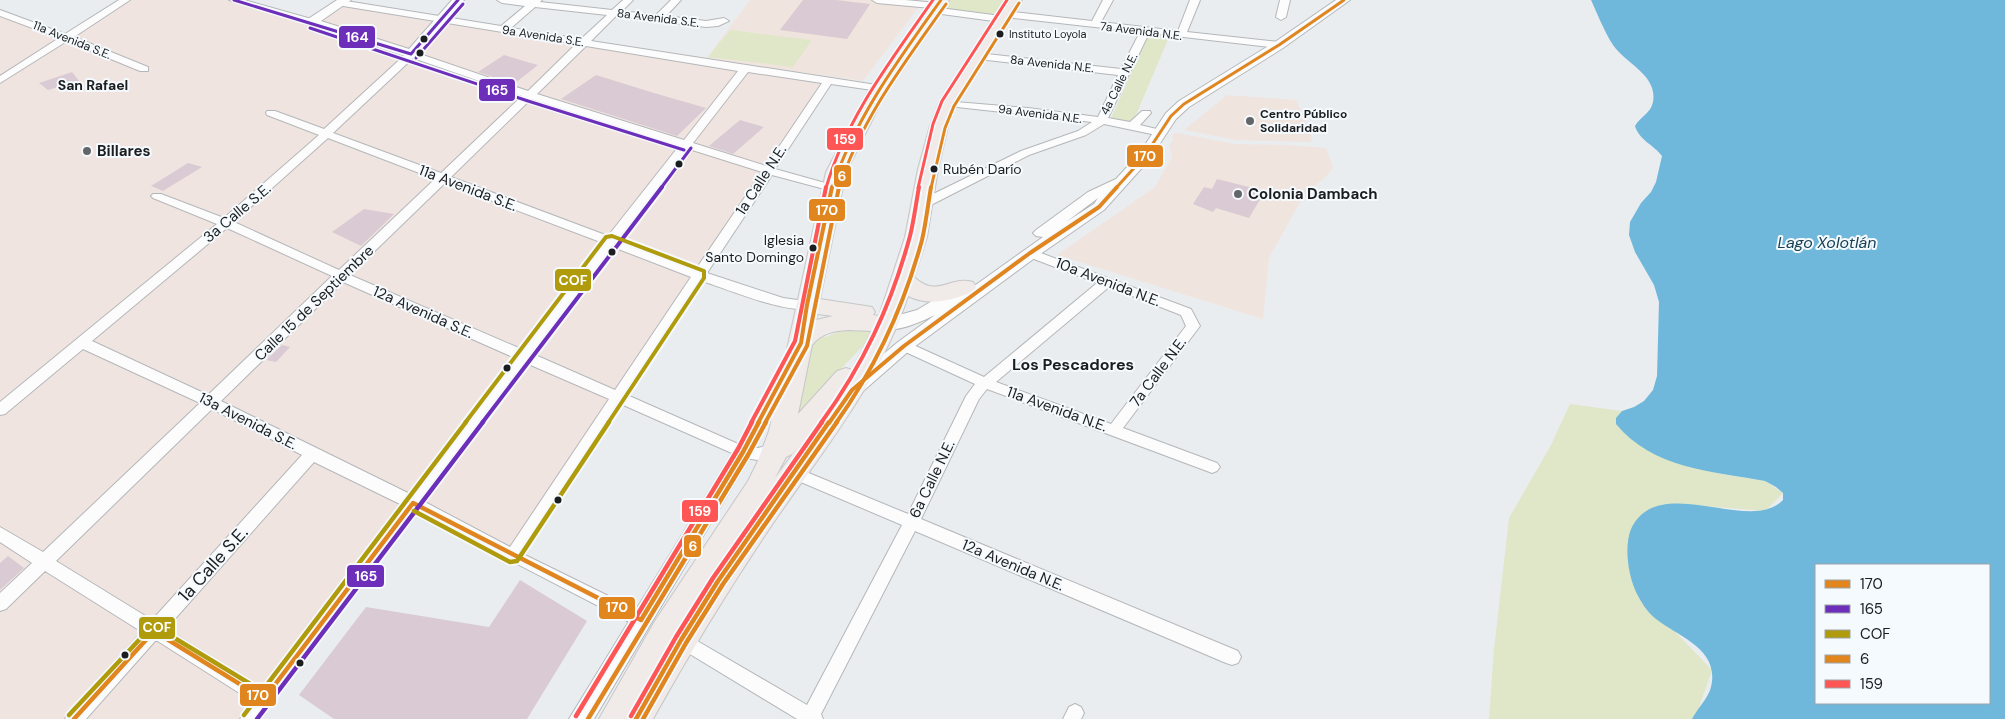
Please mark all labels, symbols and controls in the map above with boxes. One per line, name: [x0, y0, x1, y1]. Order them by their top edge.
street label: 8a Avenida S.E.: [616, 5, 700, 31]
street label: 11a Avenida S.E.: [31, 17, 113, 63]
street label: 7a Avenida N.E.: [1099, 18, 1183, 44]
street label: 9a Avenida S.E.: [501, 22, 585, 50]
line badge: 164: [338, 25, 376, 49]
place label: Instituto Loyola: [1009, 27, 1087, 41]
text: 164: [345, 28, 369, 46]
marker: Instituto Loyola: [995, 29, 1005, 39]
unlabelled marker: [419, 34, 429, 44]
unlabelled marker: [415, 48, 425, 58]
street label: 4a Calle N.E.: [1097, 50, 1141, 118]
street label: 8a Avenida N.E.: [1009, 52, 1095, 76]
district label: San Rafael: [58, 76, 128, 94]
line badge: 165: [478, 78, 516, 102]
text: 165: [486, 81, 508, 99]
street label: 9a Avenida N.E.: [997, 101, 1083, 127]
place label: Centro Público Solidaridad: [1260, 106, 1347, 136]
marker: Centro Público Solidaridad: [1244, 115, 1256, 127]
line badge: 159: [826, 127, 864, 151]
text: 159: [834, 130, 856, 148]
place label: Billares: [97, 141, 151, 161]
street label: 1a Calle N.E.: [731, 141, 791, 219]
line badge: 170: [1126, 144, 1164, 168]
marker: Billares: [81, 145, 93, 157]
text: 170: [1134, 147, 1156, 165]
unlabelled marker: [674, 159, 684, 169]
street label: 11a Avenida S.E.: [416, 160, 520, 216]
place label: Rubén Darío: [943, 160, 1022, 178]
line badge: 6: [833, 164, 852, 188]
marker: Rubén Darío: [929, 164, 939, 174]
text: 6: [838, 167, 847, 185]
street label: 3a Calle S.E.: [199, 179, 275, 247]
place label: Colonia Dambach: [1248, 184, 1378, 204]
marker: Colonia Dambach: [1232, 188, 1244, 200]
line badge: 170: [808, 198, 846, 222]
text: 170: [816, 201, 838, 219]
place label: Iglesia Santo Domingo: [705, 231, 804, 266]
water label: Lago Xolotlán: [1777, 232, 1877, 253]
street label: Calle 15 de Septiembre: [250, 241, 378, 365]
marker: Iglesia Santo Domingo: [808, 243, 818, 253]
unlabelled marker: [607, 247, 617, 257]
street label: 10a Avenida N.E.: [1053, 253, 1163, 311]
line badge: COF: [554, 268, 592, 292]
text: COF: [558, 271, 588, 289]
street label: 12a Avenida S.E.: [370, 281, 476, 343]
street label: 7a Calle N.E.: [1125, 333, 1191, 411]
district label: Los Pescadores: [1012, 354, 1134, 375]
unlabelled marker: [502, 363, 512, 373]
street label: 11a Avenida N.E.: [1004, 382, 1110, 436]
street label: 13a Avenida S.E.: [195, 388, 301, 454]
street label: 6a Calle N.E.: [904, 437, 960, 521]
unlabelled marker: [553, 495, 563, 505]
line badge: 159: [681, 499, 719, 523]
text: 159: [689, 502, 711, 520]
street label: 1a Calle S.E.: [173, 521, 253, 607]
line badge: 6: [683, 534, 702, 558]
street label: 12a Avenida N.E.: [959, 534, 1067, 596]
text: 6: [689, 537, 698, 555]
line badge: 165: [346, 564, 385, 588]
legend: [1815, 564, 1990, 704]
text: 165: [355, 567, 377, 585]
text: 170: [1860, 574, 1883, 594]
line badge: 170: [598, 596, 636, 620]
text: 170: [606, 598, 628, 616]
text: 165: [1860, 599, 1883, 619]
line badge: COF: [138, 616, 176, 640]
text: COF: [142, 618, 172, 636]
text: COF: [1860, 624, 1890, 644]
text: 6: [1860, 649, 1869, 669]
unlabelled marker: [120, 650, 130, 660]
unlabelled marker: [295, 658, 305, 668]
text: 159: [1860, 674, 1883, 694]
line badge: 170: [239, 683, 277, 707]
text: 170: [247, 686, 269, 704]

